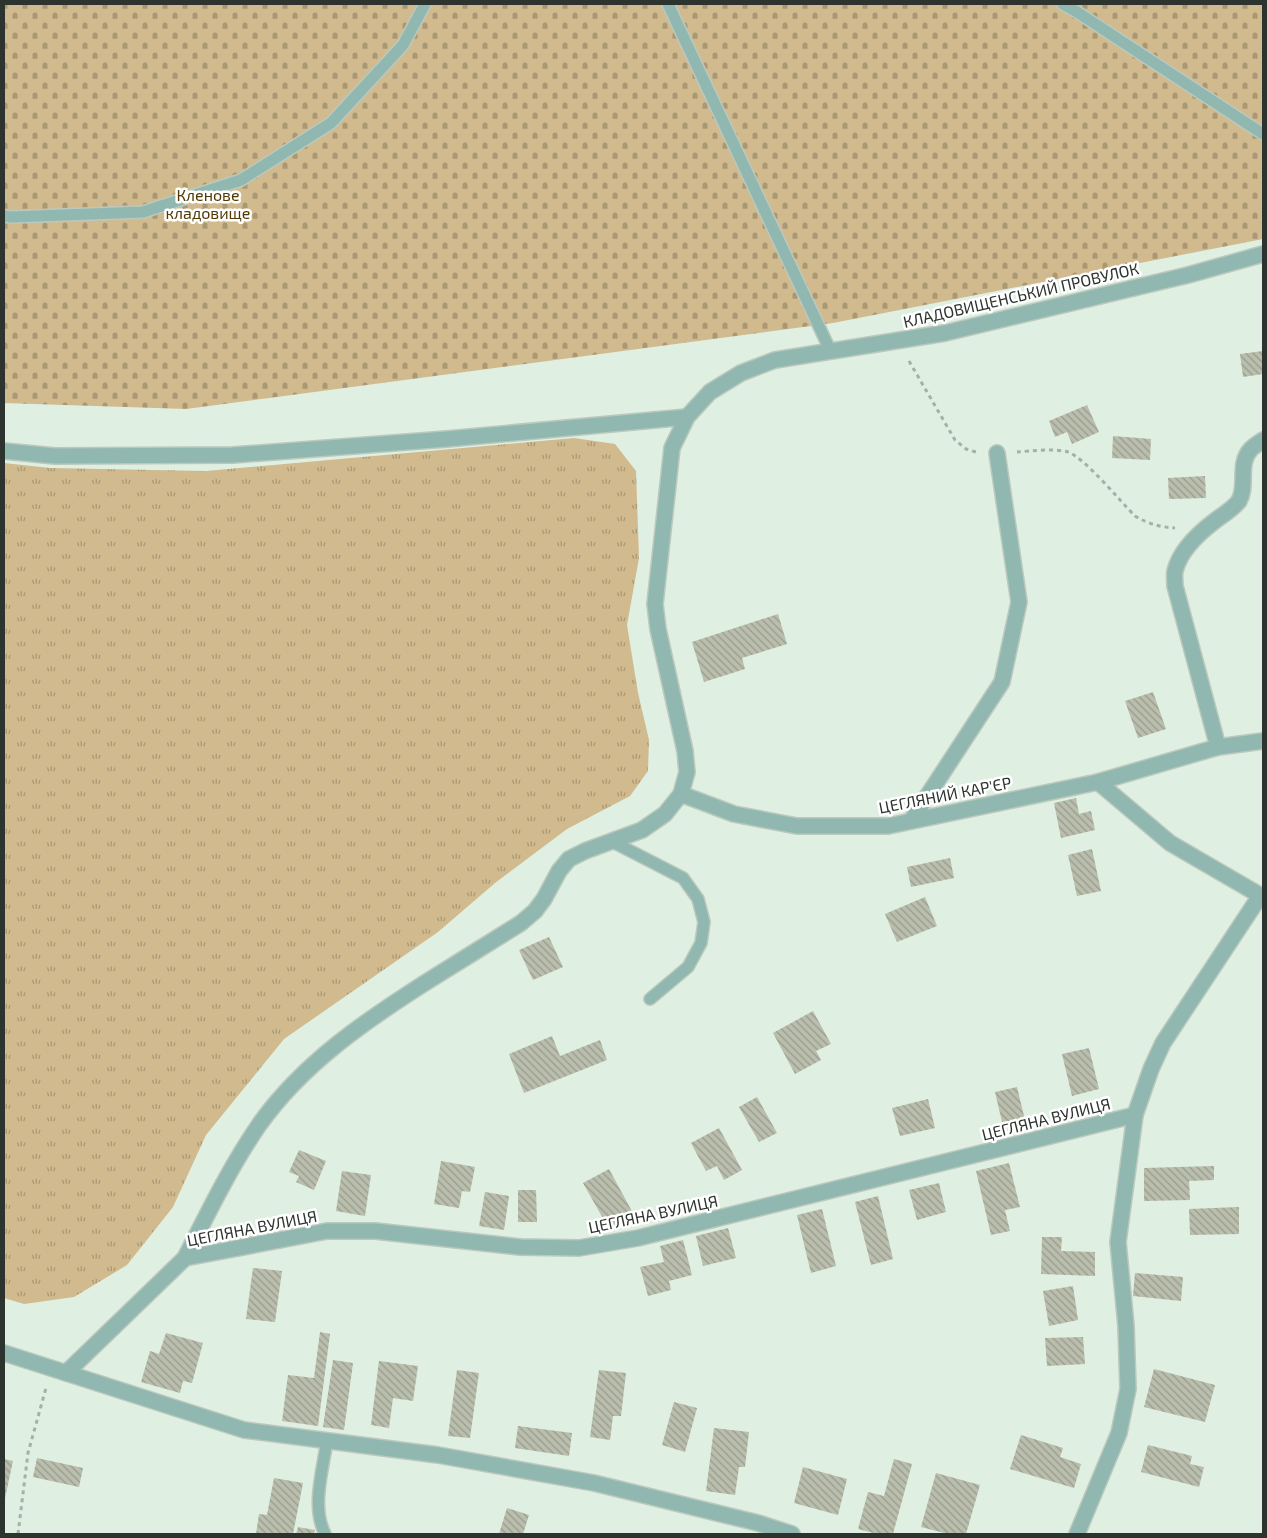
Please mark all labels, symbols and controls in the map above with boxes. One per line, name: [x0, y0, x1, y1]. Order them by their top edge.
park label: Кленове кладовище: [166, 185, 251, 222]
street label: КЛАДОВИЩЕНСЬКИЙ ПРОВУЛОК: [901, 258, 1141, 331]
street label: ЦЕГЛЯНИЙ КАР'ЄР: [877, 772, 1013, 817]
street label: ЦЕГЛЯНА ВУЛИЦЯ: [980, 1093, 1112, 1144]
street label: ЦЕГЛЯНА ВУЛИЦЯ: [586, 1190, 719, 1237]
street label: ЦЕГЛЯНА ВУЛИЦЯ: [185, 1206, 318, 1249]

